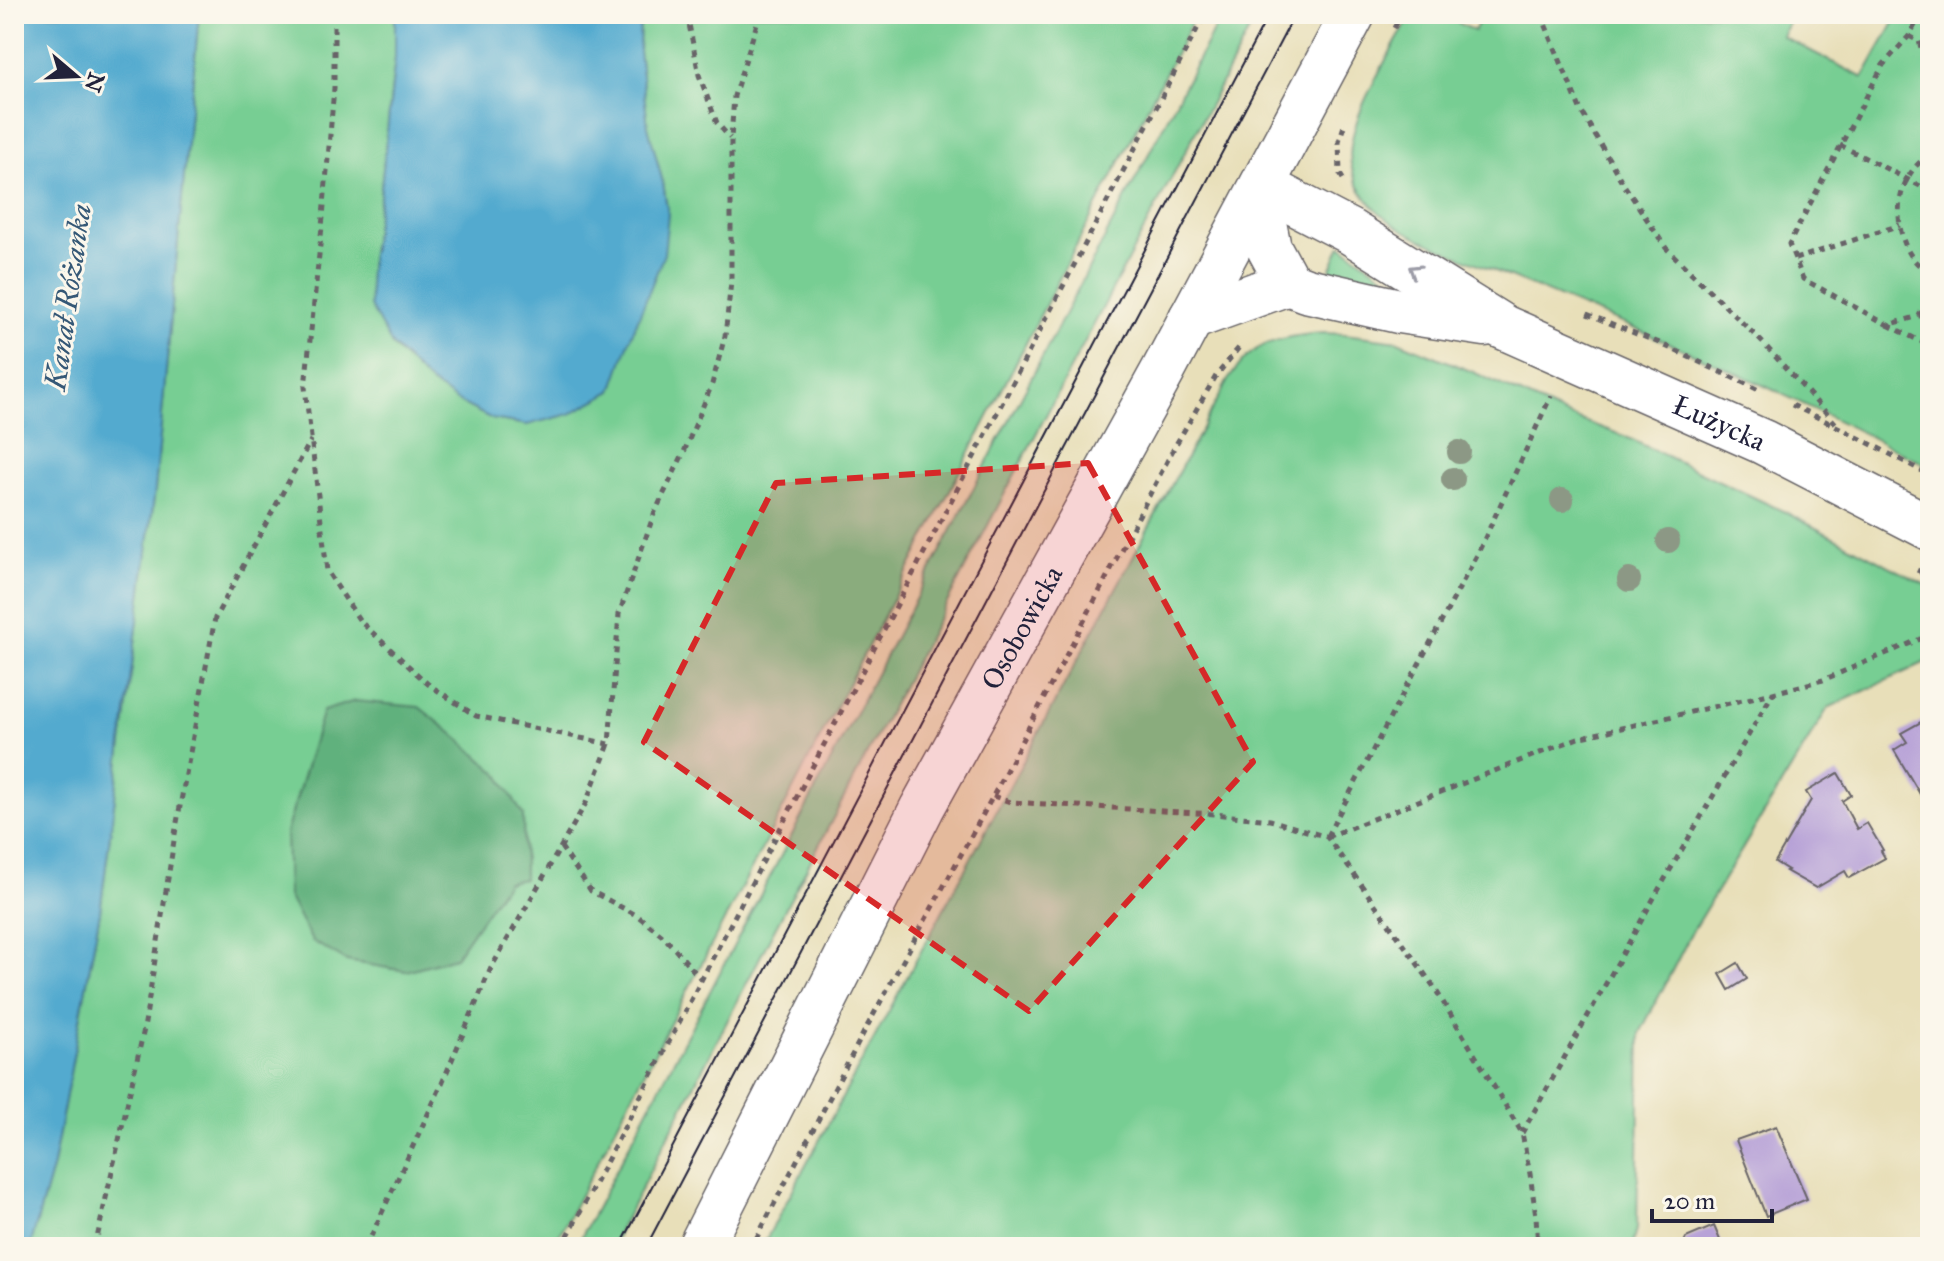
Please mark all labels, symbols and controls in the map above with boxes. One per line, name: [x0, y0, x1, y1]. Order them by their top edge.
north arrow: [36, 36, 116, 116]
text: N: [79, 69, 110, 96]
water label: Kanał Różanka: [37, 202, 99, 394]
one-way arrow: [1408, 265, 1423, 280]
street label: Łużycka: [1667, 387, 1771, 459]
street label: Osobowicka: [974, 560, 1070, 696]
scale bar: [1652, 1173, 1772, 1223]
text: 20 m: [1664, 1186, 1715, 1216]

